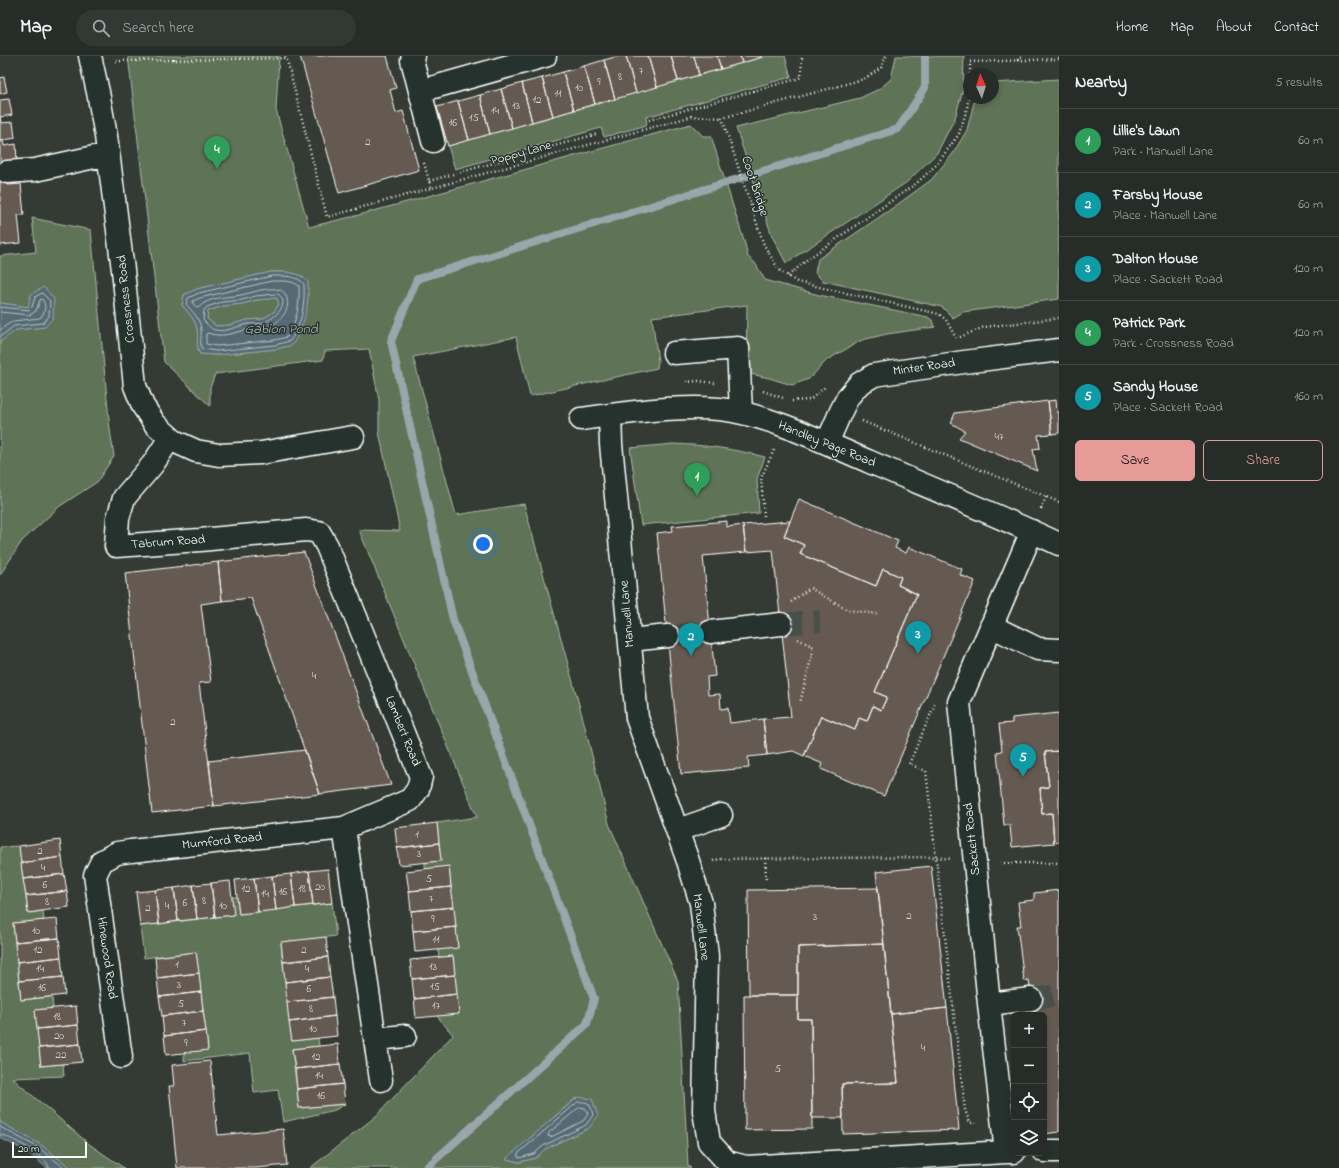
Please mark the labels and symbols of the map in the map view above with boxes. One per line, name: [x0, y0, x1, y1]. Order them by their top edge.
house number: 7: [639, 63, 644, 79]
north arrow: [963, 68, 999, 104]
house number: 8: [618, 69, 622, 85]
house number: 9: [597, 74, 601, 90]
house number: 10: [575, 80, 583, 96]
house number: 11: [555, 86, 562, 102]
house number: 12: [533, 92, 542, 108]
house number: 13: [512, 98, 520, 114]
house number: 14: [491, 103, 499, 119]
house number: 15: [469, 110, 479, 126]
house number: 16: [449, 115, 457, 131]
house number: 2: [365, 134, 371, 150]
pin: 4: [204, 136, 230, 169]
street label: Poppy Lane: [488, 136, 554, 171]
street label: Coot Bridge: [735, 153, 774, 219]
street label: Crossness Road: [112, 253, 140, 344]
water label: Gabion Pond: [244, 319, 319, 340]
street label: Minter Road: [892, 353, 957, 381]
street label: Handley Page Road: [775, 416, 879, 473]
house number: 47: [994, 429, 1004, 445]
pin: 1: [684, 463, 710, 496]
street label: Tabrum Road: [130, 530, 206, 554]
your location: [473, 534, 493, 554]
street label: Manwell Lane: [615, 579, 639, 648]
pin: 3: [905, 621, 931, 654]
pin: 2: [678, 623, 704, 656]
house number: 4: [312, 668, 317, 684]
street label: Lambert Road: [380, 693, 426, 770]
house number: 2: [170, 714, 176, 730]
pin: 5: [1010, 744, 1036, 777]
street label: Sackett Road: [959, 801, 985, 876]
street label: Mumford Road: [181, 827, 264, 855]
house number: 1: [415, 827, 419, 843]
house number: 2: [37, 843, 43, 859]
house number: 3: [417, 846, 422, 862]
house number: 4: [41, 860, 46, 876]
house number: 5: [426, 871, 432, 887]
house number: 6: [43, 877, 48, 893]
house number: 20: [315, 879, 325, 895]
house number: 12: [242, 881, 251, 897]
house number: 18: [298, 881, 306, 897]
house number: 16: [279, 884, 287, 900]
house number: 14: [261, 886, 269, 902]
house number: 7: [429, 891, 434, 907]
street label: Manwell Lane: [687, 892, 715, 962]
house number: 8: [202, 893, 206, 909]
house number: 8: [45, 894, 49, 910]
house number: 6: [183, 895, 188, 911]
house number: 4: [165, 898, 170, 914]
house number: 10: [219, 898, 227, 914]
house number: 2: [145, 900, 151, 916]
house number: 2: [906, 908, 912, 924]
house number: 3: [813, 909, 818, 925]
house number: 9: [431, 911, 435, 927]
street label: Hinewood Road: [92, 916, 122, 1001]
house number: 10: [32, 923, 40, 939]
house number: 11: [433, 932, 440, 948]
house number: 12: [34, 942, 43, 958]
house number: 2: [301, 942, 307, 958]
house number: 1: [175, 957, 179, 973]
house number: 13: [429, 959, 437, 975]
house number: 14: [36, 961, 44, 977]
house number: 4: [305, 961, 310, 977]
house number: 3: [177, 977, 182, 993]
house number: 15: [430, 979, 440, 995]
house number: 16: [38, 980, 46, 996]
house number: 6: [307, 981, 312, 997]
house number: 5: [178, 996, 184, 1012]
house number: 17: [432, 998, 440, 1014]
house number: 8: [309, 1001, 313, 1017]
house number: 18: [53, 1009, 61, 1025]
house number: 7: [182, 1015, 187, 1031]
house number: 10: [309, 1021, 317, 1037]
house number: 20: [54, 1028, 64, 1044]
house number: 9: [184, 1035, 188, 1051]
house number: 4: [921, 1040, 926, 1056]
house number: 22: [56, 1047, 67, 1063]
house number: 12: [312, 1049, 321, 1065]
house number: 5: [775, 1061, 781, 1077]
house number: 14: [315, 1068, 323, 1084]
house number: 16: [317, 1088, 325, 1104]
scale bar: [12, 1140, 87, 1159]

